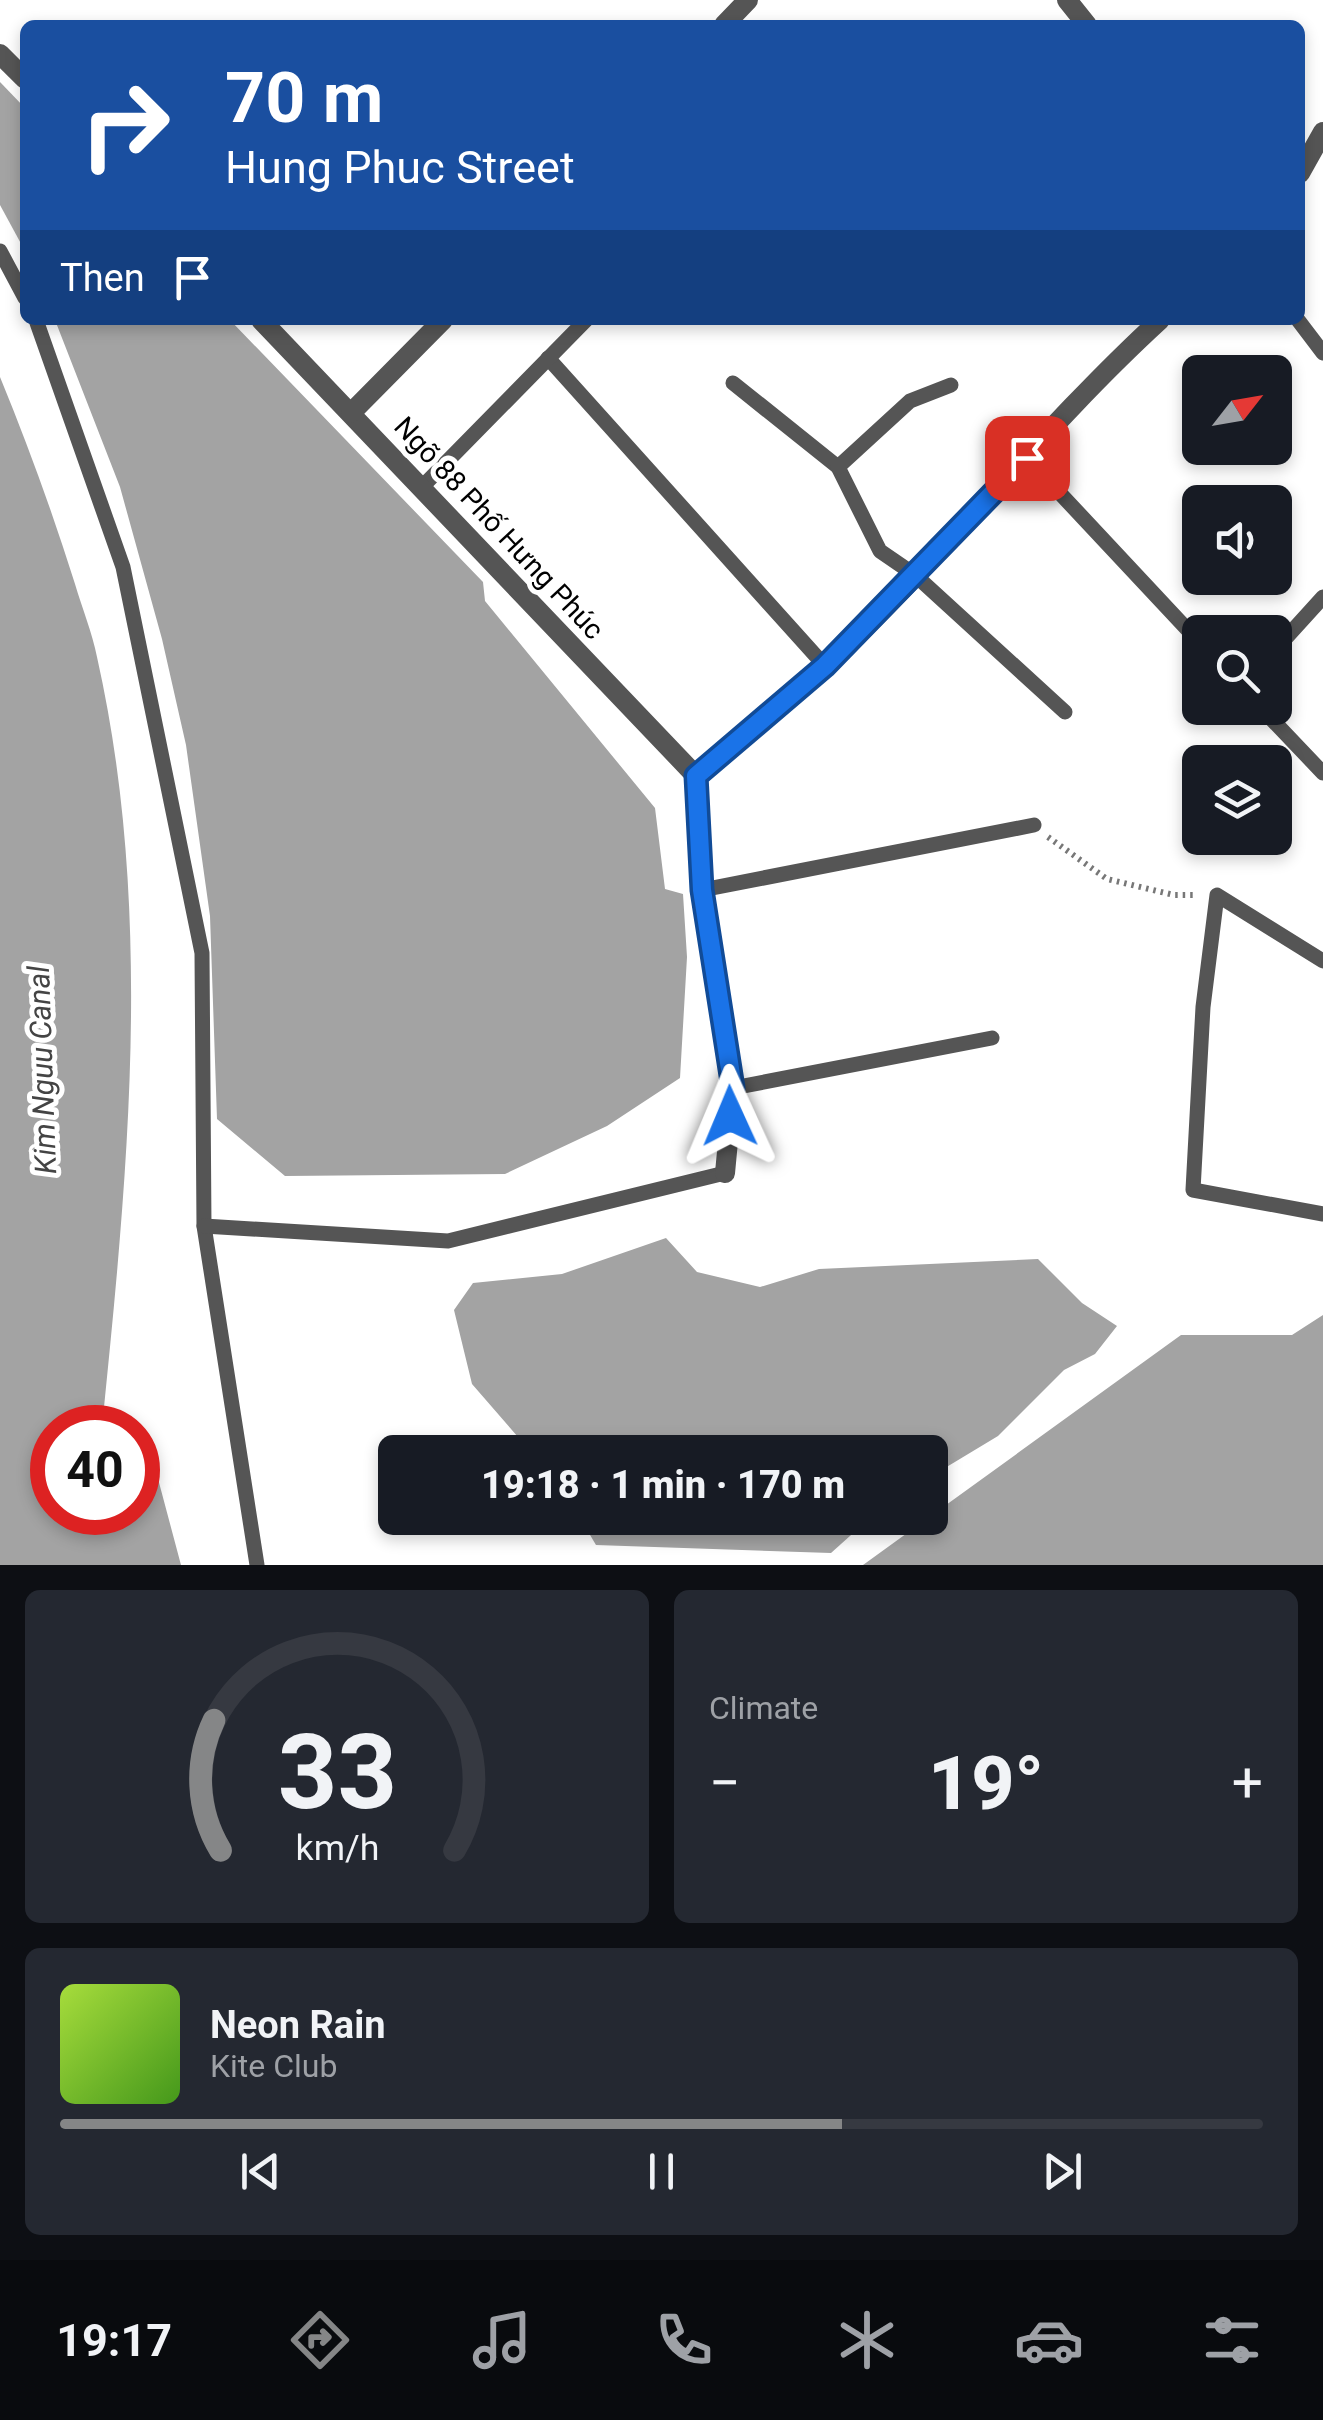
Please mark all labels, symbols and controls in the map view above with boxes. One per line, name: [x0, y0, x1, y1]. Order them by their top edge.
text: 70 m: [225, 57, 383, 139]
icon: right: [60, 60, 190, 190]
text: Hung Phuc Street: [225, 141, 575, 194]
icon: arrive: [165, 250, 220, 305]
text: Then: [60, 256, 145, 300]
north arrow: [1182, 355, 1292, 465]
map controls: [1182, 355, 1292, 855]
street label: Ngõ 88 Phố Hưng Phúc: [387, 410, 611, 646]
pin: [985, 416, 1070, 501]
icon: arrive: [1000, 431, 1055, 486]
button: sound: [1182, 485, 1292, 595]
button: search: [1182, 615, 1292, 725]
button: layers: [1182, 745, 1292, 855]
water label: Kim Nguu Canal: [21, 964, 63, 1175]
position arrow: [678, 1064, 782, 1168]
speed limit sign: 40: [30, 1405, 160, 1535]
text: 19:18 · 1 min · 170 m: [481, 1463, 845, 1507]
text: Climate: [709, 1689, 818, 1727]
text: 33: [277, 1712, 397, 1833]
text: 19°: [928, 1739, 1044, 1827]
text: −: [709, 1751, 740, 1815]
text: +: [1232, 1751, 1263, 1815]
text: km/h: [295, 1827, 379, 1869]
text: Neon Rain: [210, 2003, 386, 2047]
text: Kite Club: [210, 2047, 337, 2085]
icon: previous: [233, 2144, 288, 2199]
icon: pause: [634, 2144, 689, 2199]
icon: next: [1035, 2144, 1090, 2199]
icon: directions: [285, 2305, 355, 2375]
icon: music: [467, 2305, 537, 2375]
icon: phone: [649, 2305, 719, 2375]
icon: climate: [832, 2305, 902, 2375]
icon: car: [1014, 2305, 1084, 2375]
icon: filters: [1197, 2305, 1267, 2375]
text: 19:17: [56, 2314, 172, 2367]

